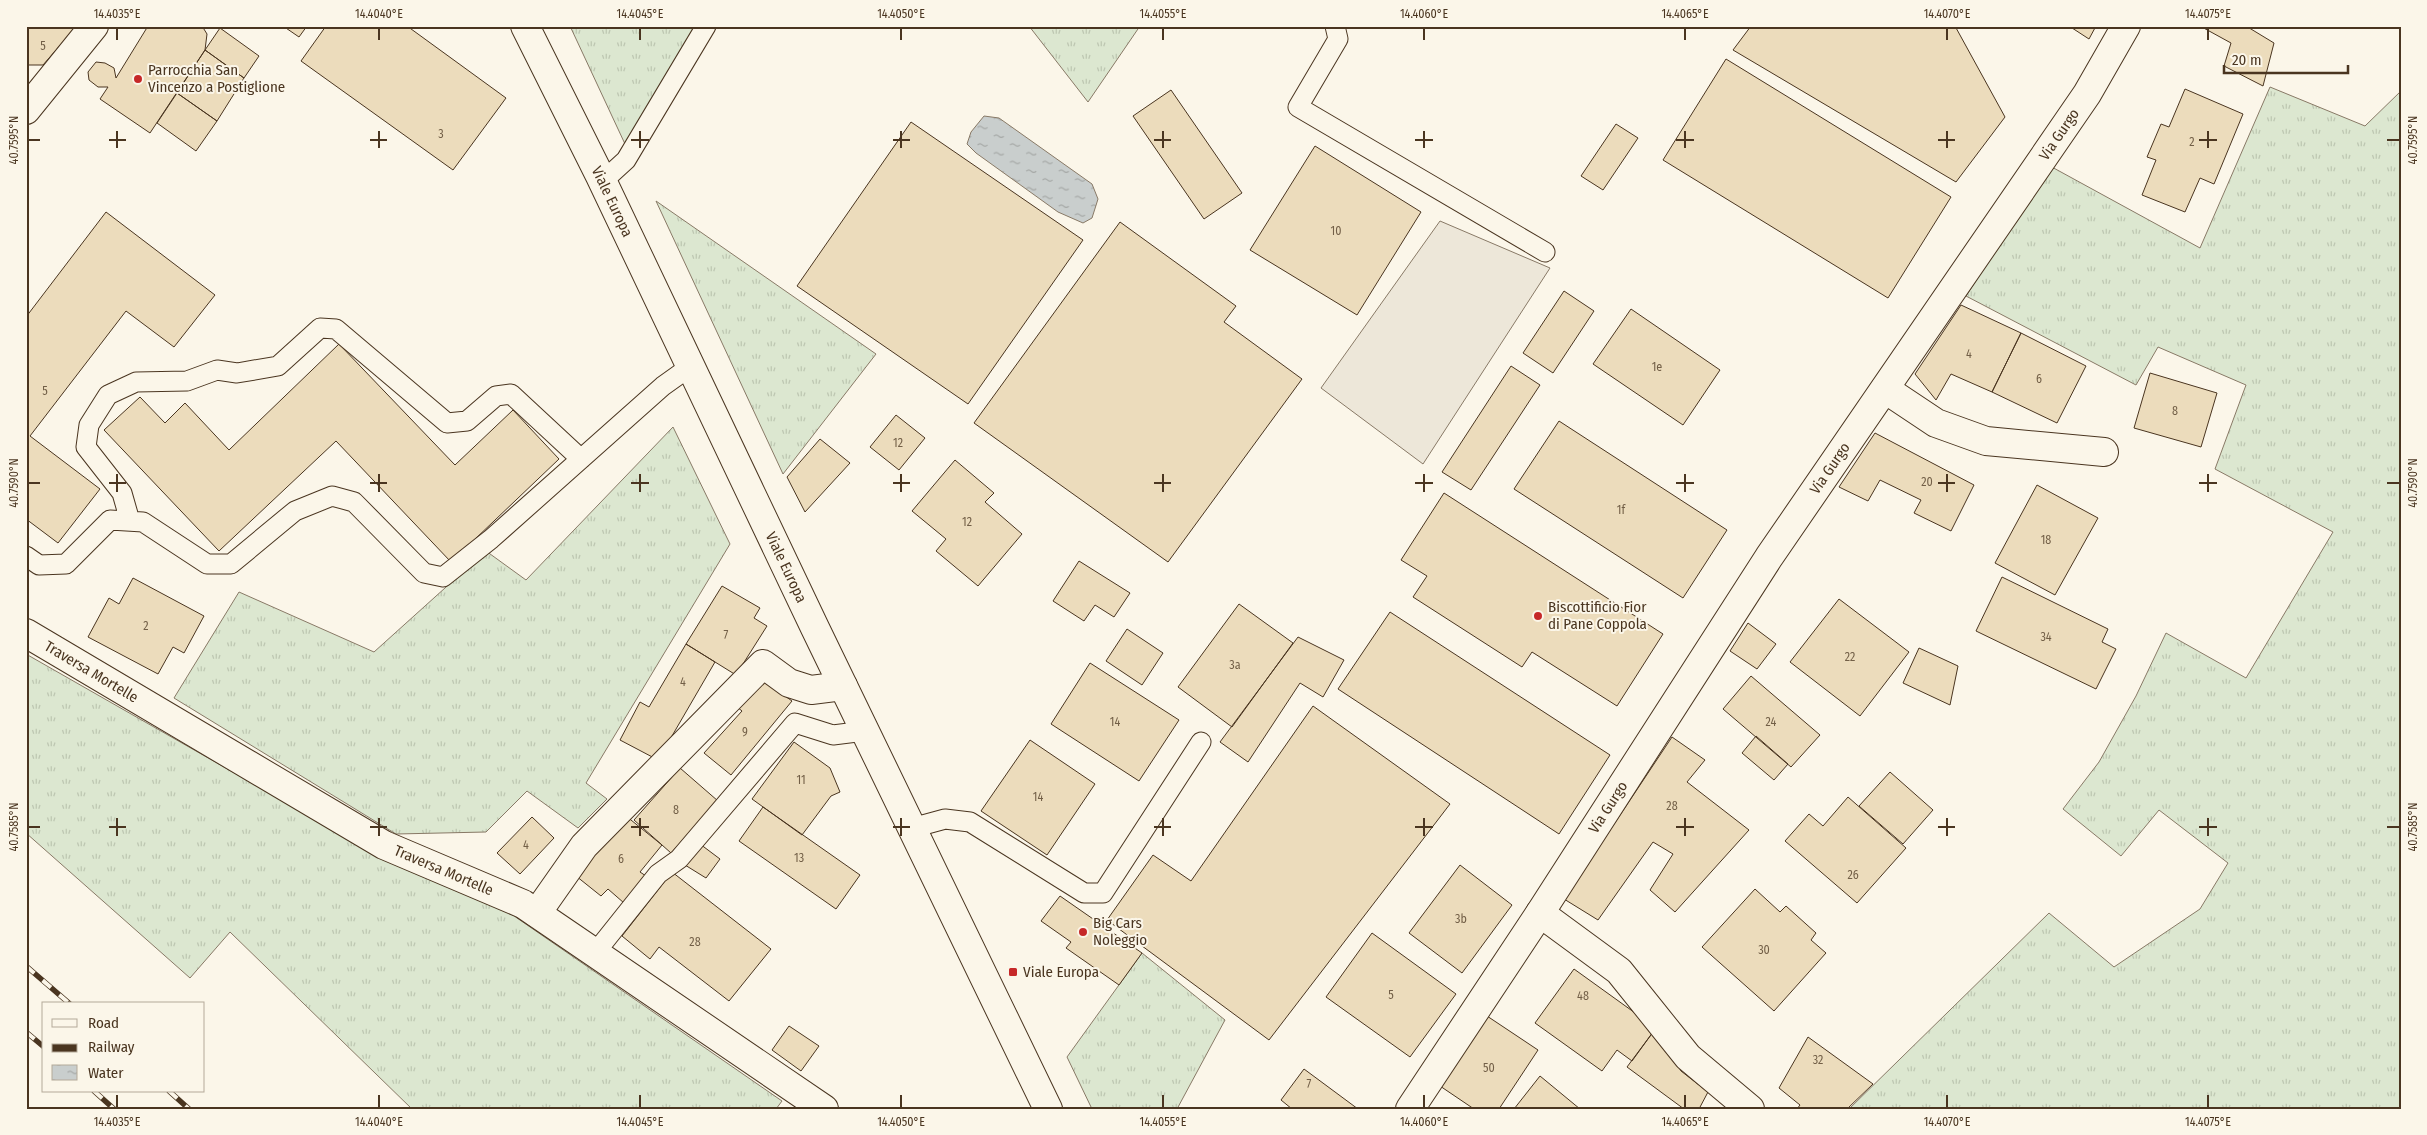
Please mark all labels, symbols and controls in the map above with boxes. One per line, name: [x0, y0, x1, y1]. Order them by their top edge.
text: 14.4035°E: [94, 7, 141, 21]
text: 14.4040°E: [355, 7, 403, 21]
text: 14.4045°E: [616, 7, 664, 21]
text: 14.4050°E: [877, 7, 925, 21]
text: 14.4055°E: [1140, 7, 1187, 21]
text: 14.4060°E: [1400, 7, 1448, 21]
text: 14.4065°E: [1661, 7, 1709, 21]
text: 14.4070°E: [1924, 7, 1971, 21]
text: 14.4075°E: [2185, 7, 2231, 21]
house number: 5: [40, 39, 46, 53]
scale bar: [2224, 42, 2348, 74]
text: 20 m: [2232, 51, 2262, 69]
place label: Parrocchia San Vincenzo a Postiglione: [148, 61, 285, 96]
marker: Parrocchia San Vincenzo a Postiglione: [132, 73, 144, 85]
street label: Via Gurgo: [2035, 105, 2083, 164]
text: 40.7595°N: [7, 116, 21, 164]
text: 40.7595°N: [2406, 116, 2420, 164]
house number: 3: [438, 127, 444, 141]
house number: 2: [2189, 135, 2195, 149]
street label: Viale Europa: [588, 163, 637, 240]
house number: 10: [1331, 224, 1341, 238]
house number: 4: [1966, 347, 1972, 361]
house number: 1e: [1652, 360, 1662, 374]
house number: 6: [2036, 372, 2042, 386]
house number: 5: [42, 384, 48, 398]
house number: 8: [2172, 404, 2178, 418]
house number: 12: [893, 436, 903, 450]
street label: Via Gurgo: [1806, 439, 1854, 498]
text: 40.7590°N: [7, 458, 21, 508]
text: 40.7590°N: [2406, 458, 2420, 508]
house number: 20: [1921, 475, 1933, 489]
house number: 1f: [1617, 503, 1627, 517]
house number: 12: [962, 515, 972, 529]
street label: Viale Europa: [762, 529, 811, 606]
house number: 18: [2041, 533, 2051, 547]
place label: Biscottificio Fior di Pane Coppola: [1548, 598, 1647, 633]
marker: Biscottificio Fior di Pane Coppola: [1532, 610, 1544, 622]
house number: 2: [143, 619, 149, 633]
house number: 7: [724, 628, 729, 642]
house number: 34: [2040, 630, 2052, 644]
street label: Traversa Mortelle: [41, 637, 142, 706]
house number: 22: [1845, 650, 1855, 664]
house number: 3a: [1229, 658, 1241, 672]
house number: 4: [680, 675, 686, 689]
house number: 14: [1110, 715, 1120, 729]
house number: 24: [1766, 715, 1777, 729]
house number: 9: [742, 725, 748, 739]
house number: 11: [796, 773, 806, 787]
street label: Via Gurgo: [1585, 778, 1632, 837]
house number: 14: [1033, 790, 1043, 804]
house number: 28: [1666, 799, 1678, 813]
text: 40.7585°N: [7, 802, 21, 852]
text: 40.7585°N: [2406, 802, 2420, 852]
house number: 8: [673, 803, 679, 817]
house number: 4: [523, 838, 529, 852]
street label: Traversa Mortelle: [392, 841, 496, 899]
house number: 13: [794, 851, 804, 865]
house number: 6: [618, 852, 624, 866]
house number: 26: [1847, 868, 1859, 882]
house number: 3b: [1455, 912, 1467, 926]
place label: Big Cars Noleggio: [1093, 914, 1147, 949]
marker: Big Cars Noleggio: [1077, 926, 1089, 938]
house number: 28: [689, 935, 701, 949]
house number: 30: [1758, 943, 1770, 957]
place label: Viale Europa: [1023, 963, 1099, 981]
marker: Viale Europa: [1007, 966, 1019, 978]
house number: 5: [1388, 988, 1394, 1002]
house number: 48: [1577, 989, 1589, 1003]
legend: [42, 1002, 205, 1092]
text: Road: [88, 1014, 119, 1032]
text: Railway: [88, 1038, 135, 1056]
house number: 32: [1813, 1053, 1823, 1067]
house number: 50: [1483, 1061, 1495, 1075]
text: Water: [88, 1064, 124, 1082]
house number: 7: [1307, 1077, 1312, 1091]
text: 14.4035°E: [94, 1115, 141, 1129]
text: 14.4040°E: [355, 1115, 403, 1129]
text: 14.4045°E: [616, 1115, 664, 1129]
text: 14.4050°E: [877, 1115, 925, 1129]
text: 14.4055°E: [1140, 1115, 1187, 1129]
text: 14.4060°E: [1400, 1115, 1448, 1129]
text: 14.4065°E: [1661, 1115, 1709, 1129]
text: 14.4070°E: [1924, 1115, 1971, 1129]
text: 14.4075°E: [2185, 1115, 2231, 1129]

